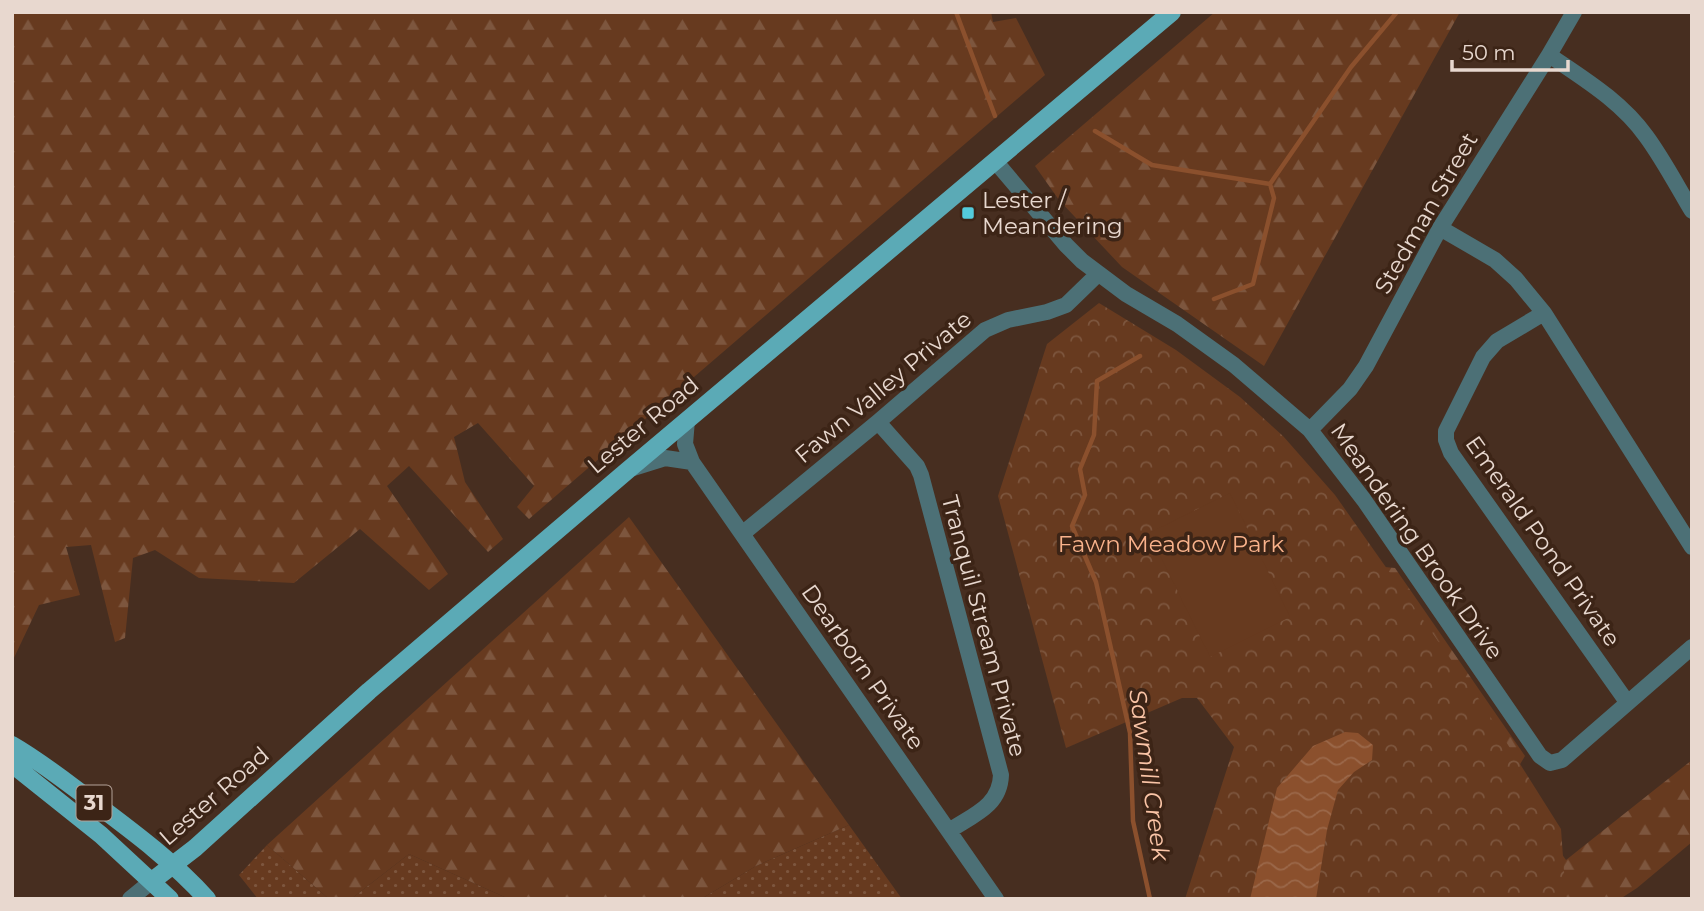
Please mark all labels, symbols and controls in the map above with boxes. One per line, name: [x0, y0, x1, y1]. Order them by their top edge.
scale bar: [1452, 28, 1568, 72]
text: 50 m: [1462, 40, 1516, 65]
street label: Stedman Street: [1368, 127, 1484, 299]
place label: Lester / Meandering: [982, 186, 1123, 240]
marker: Lester / Meandering: [960, 205, 976, 221]
street label: Fawn Valley Private: [789, 305, 977, 469]
street label: Lester Road: [582, 370, 704, 480]
street label: Meandering Brook Drive: [1325, 418, 1509, 664]
street label: Emerald Pond Private: [1460, 430, 1626, 652]
street label: Tranquil Stream Private: [936, 492, 1032, 760]
park label: Fawn Meadow Park: [1058, 530, 1285, 558]
street label: Dearborn Private: [795, 579, 931, 755]
water label: Sawmill Creek: [1123, 687, 1176, 864]
street label: Lester Road: [153, 741, 275, 851]
road number: 31: [76, 786, 112, 820]

